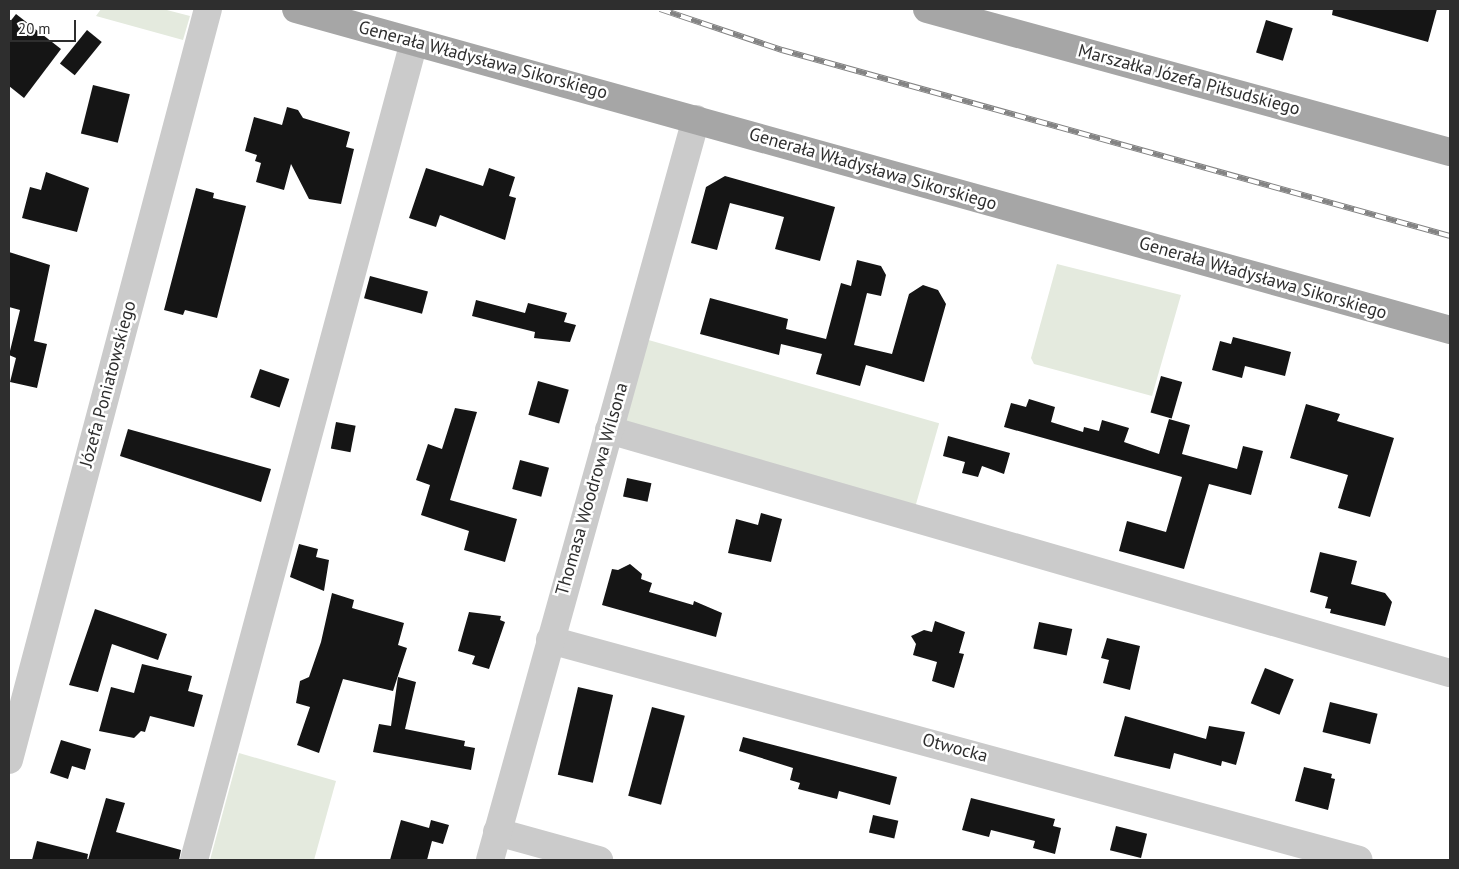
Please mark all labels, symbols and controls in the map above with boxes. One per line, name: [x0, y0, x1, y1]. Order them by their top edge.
scale bar: [12, 10, 79, 42]
street label: Generała Władysława Sikorskiego: [356, 16, 610, 104]
text: 20 m: [18, 19, 51, 38]
street label: Marszałka Józefa Piłsudskiego: [1076, 40, 1302, 120]
street label: Generała Władysława Sikorskiego: [747, 123, 999, 215]
street label: Generała Władysława Sikorskiego: [1137, 232, 1389, 324]
street label: Józefa Poniatowskiego: [75, 298, 141, 470]
street label: Thomasa Woodrowa Wilsona: [551, 380, 633, 598]
street label: Otwocka: [920, 729, 990, 767]

